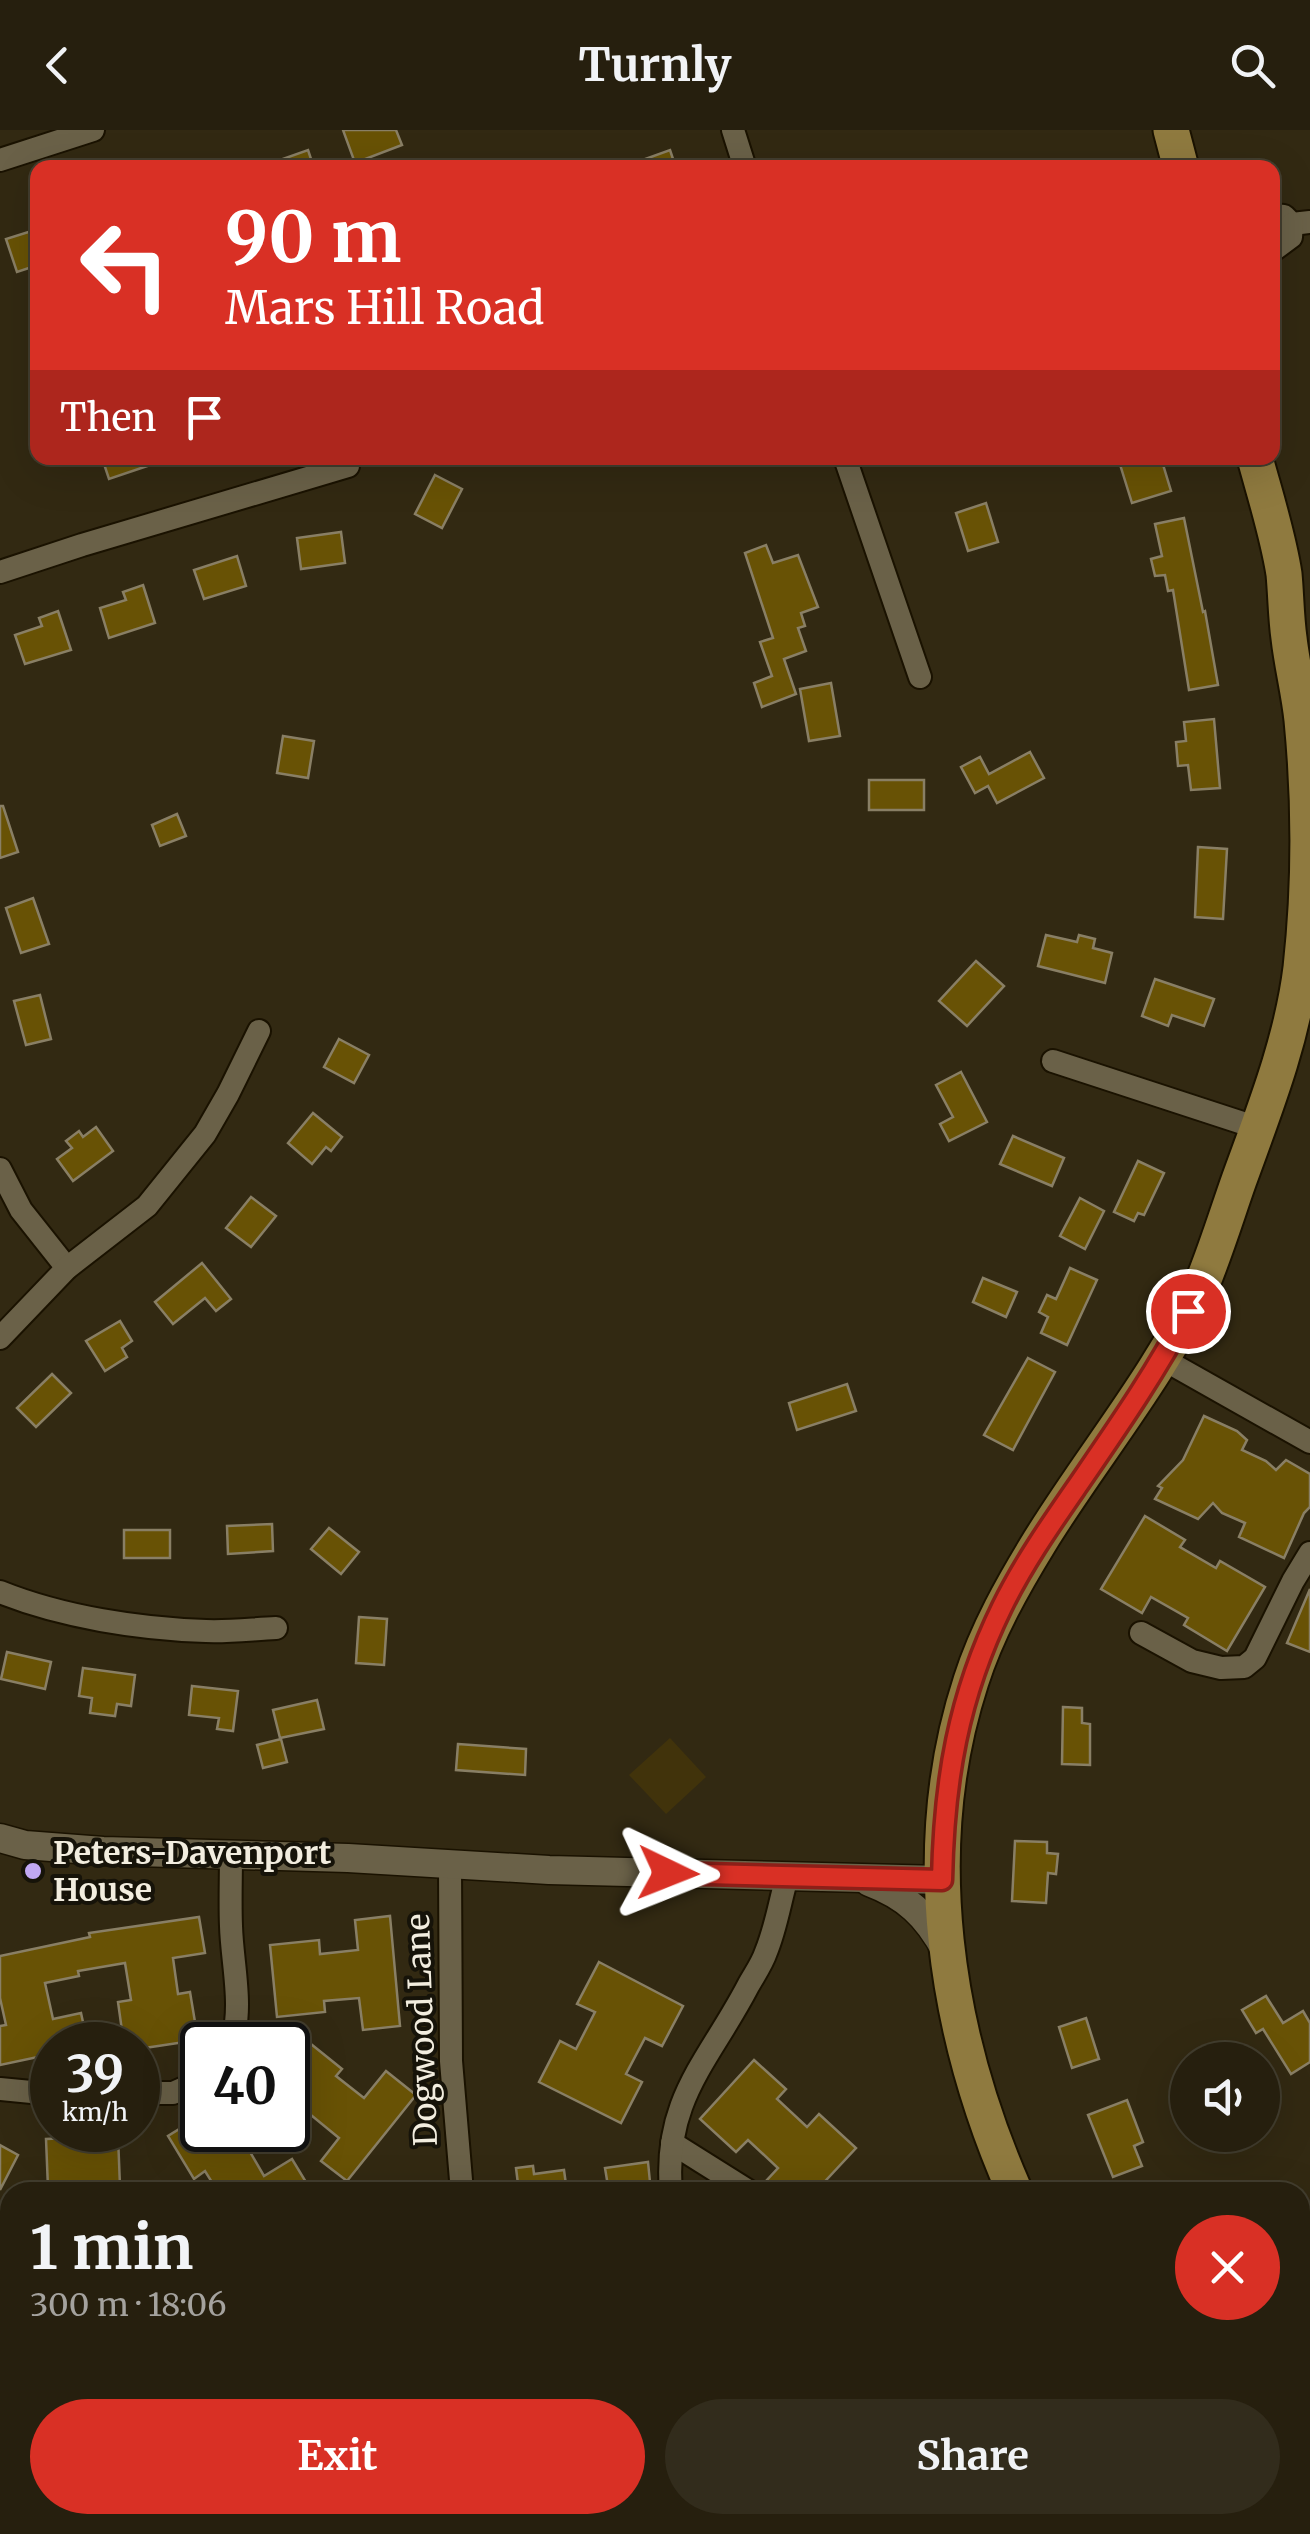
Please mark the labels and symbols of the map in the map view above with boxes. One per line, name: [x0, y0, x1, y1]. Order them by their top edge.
pin: [1146, 1269, 1231, 1354]
position arrow: [616, 1821, 720, 1925]
place label: Peters-Davenport House: [53, 1833, 331, 1910]
marker: Peters-Davenport House: [22, 1860, 44, 1882]
street label: Dogwood Lane: [398, 1913, 446, 2147]
speed limit sign: 40: [180, 2022, 310, 2152]

